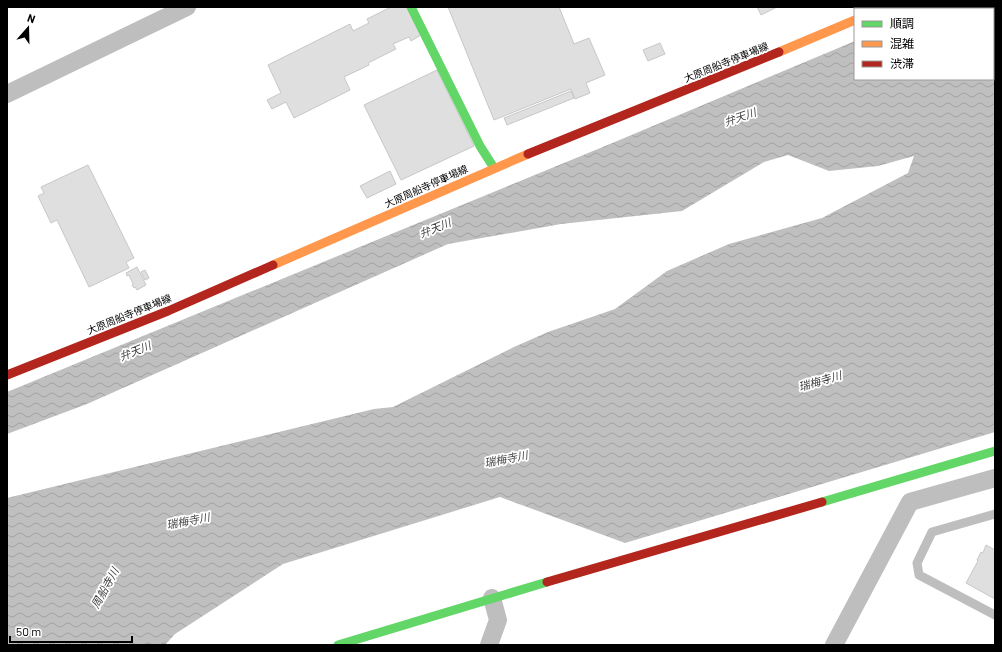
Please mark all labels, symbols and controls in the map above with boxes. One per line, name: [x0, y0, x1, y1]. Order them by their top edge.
north arrow: [8, 8, 48, 48]
legend: [854, 8, 994, 80]
text: N: [26, 11, 37, 25]
text: 順調: [890, 16, 914, 30]
text: 混雑: [890, 36, 914, 50]
street label: 大原周船寺停車場線: [682, 40, 770, 84]
text: 渋滞: [890, 56, 914, 70]
water label: 弁天川: [722, 105, 758, 128]
street label: 大原周船寺停車場線: [382, 162, 470, 210]
water label: 弁天川: [417, 215, 453, 240]
street label: 大原周船寺停車場線: [85, 292, 173, 336]
water label: 弁天川: [117, 338, 153, 363]
water label: 瑞梅寺川: [797, 368, 844, 393]
water label: 瑞梅寺川: [483, 448, 530, 469]
water label: 瑞梅寺川: [165, 510, 212, 531]
water label: 周船寺川: [88, 564, 121, 610]
scale bar: [10, 618, 132, 644]
text: 50 m: [16, 624, 41, 638]

